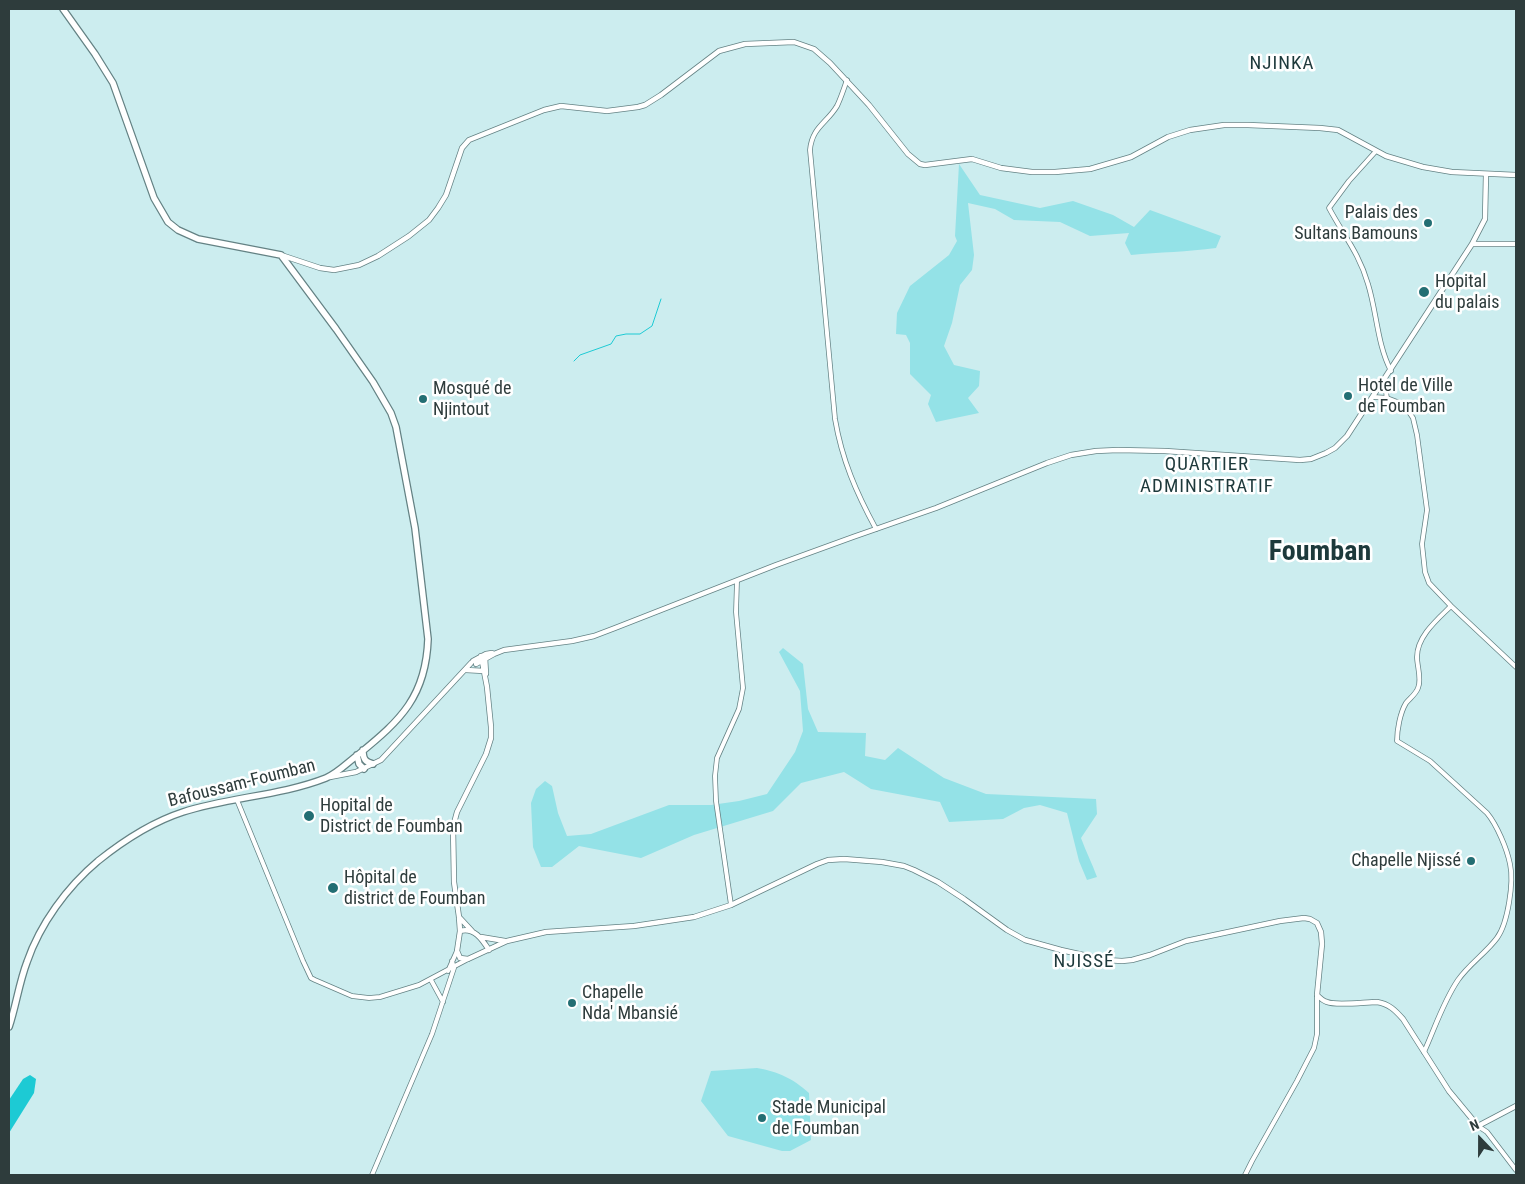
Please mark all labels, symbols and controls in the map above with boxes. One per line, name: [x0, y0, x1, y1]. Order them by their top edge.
district label: NJINKA: [1249, 53, 1315, 75]
place label: Palais des Sultans Bamouns: [1294, 202, 1418, 244]
marker: Palais des Sultans Bamouns: [1422, 217, 1434, 229]
place label: Hopital du palais: [1435, 271, 1499, 314]
marker: Hopital du palais: [1417, 285, 1431, 299]
place label: Hotel de Ville de Foumban: [1358, 375, 1453, 418]
place label: Mosqué de Njintout: [433, 378, 511, 420]
marker: Hotel de Ville de Foumban: [1342, 390, 1354, 402]
marker: Mosqué de Njintout: [417, 393, 429, 405]
district label: QUARTIER ADMINISTRATIF: [1138, 454, 1276, 498]
district label: Foumban: [1269, 536, 1371, 570]
street label: Bafoussam-Foumban: [166, 755, 318, 813]
place label: Hopital de District de Foumban: [320, 795, 463, 838]
marker: Hopital de District de Foumban: [302, 809, 316, 823]
place label: Chapelle Njissé: [1351, 850, 1461, 872]
marker: Chapelle Njissé: [1465, 855, 1477, 867]
place label: Hôpital de district de Foumban: [344, 867, 485, 910]
marker: Hôpital de district de Foumban: [326, 881, 340, 895]
district label: NJISSÉ: [1053, 951, 1115, 973]
place label: Chapelle Nda' Mbansié: [582, 982, 678, 1024]
marker: Chapelle Nda' Mbansié: [566, 997, 578, 1009]
place label: Stade Municipal de Foumban: [772, 1097, 886, 1140]
marker: Stade Municipal de Foumban: [756, 1112, 768, 1124]
north arrow: [1455, 1114, 1505, 1164]
text: N: [1467, 1116, 1481, 1134]

